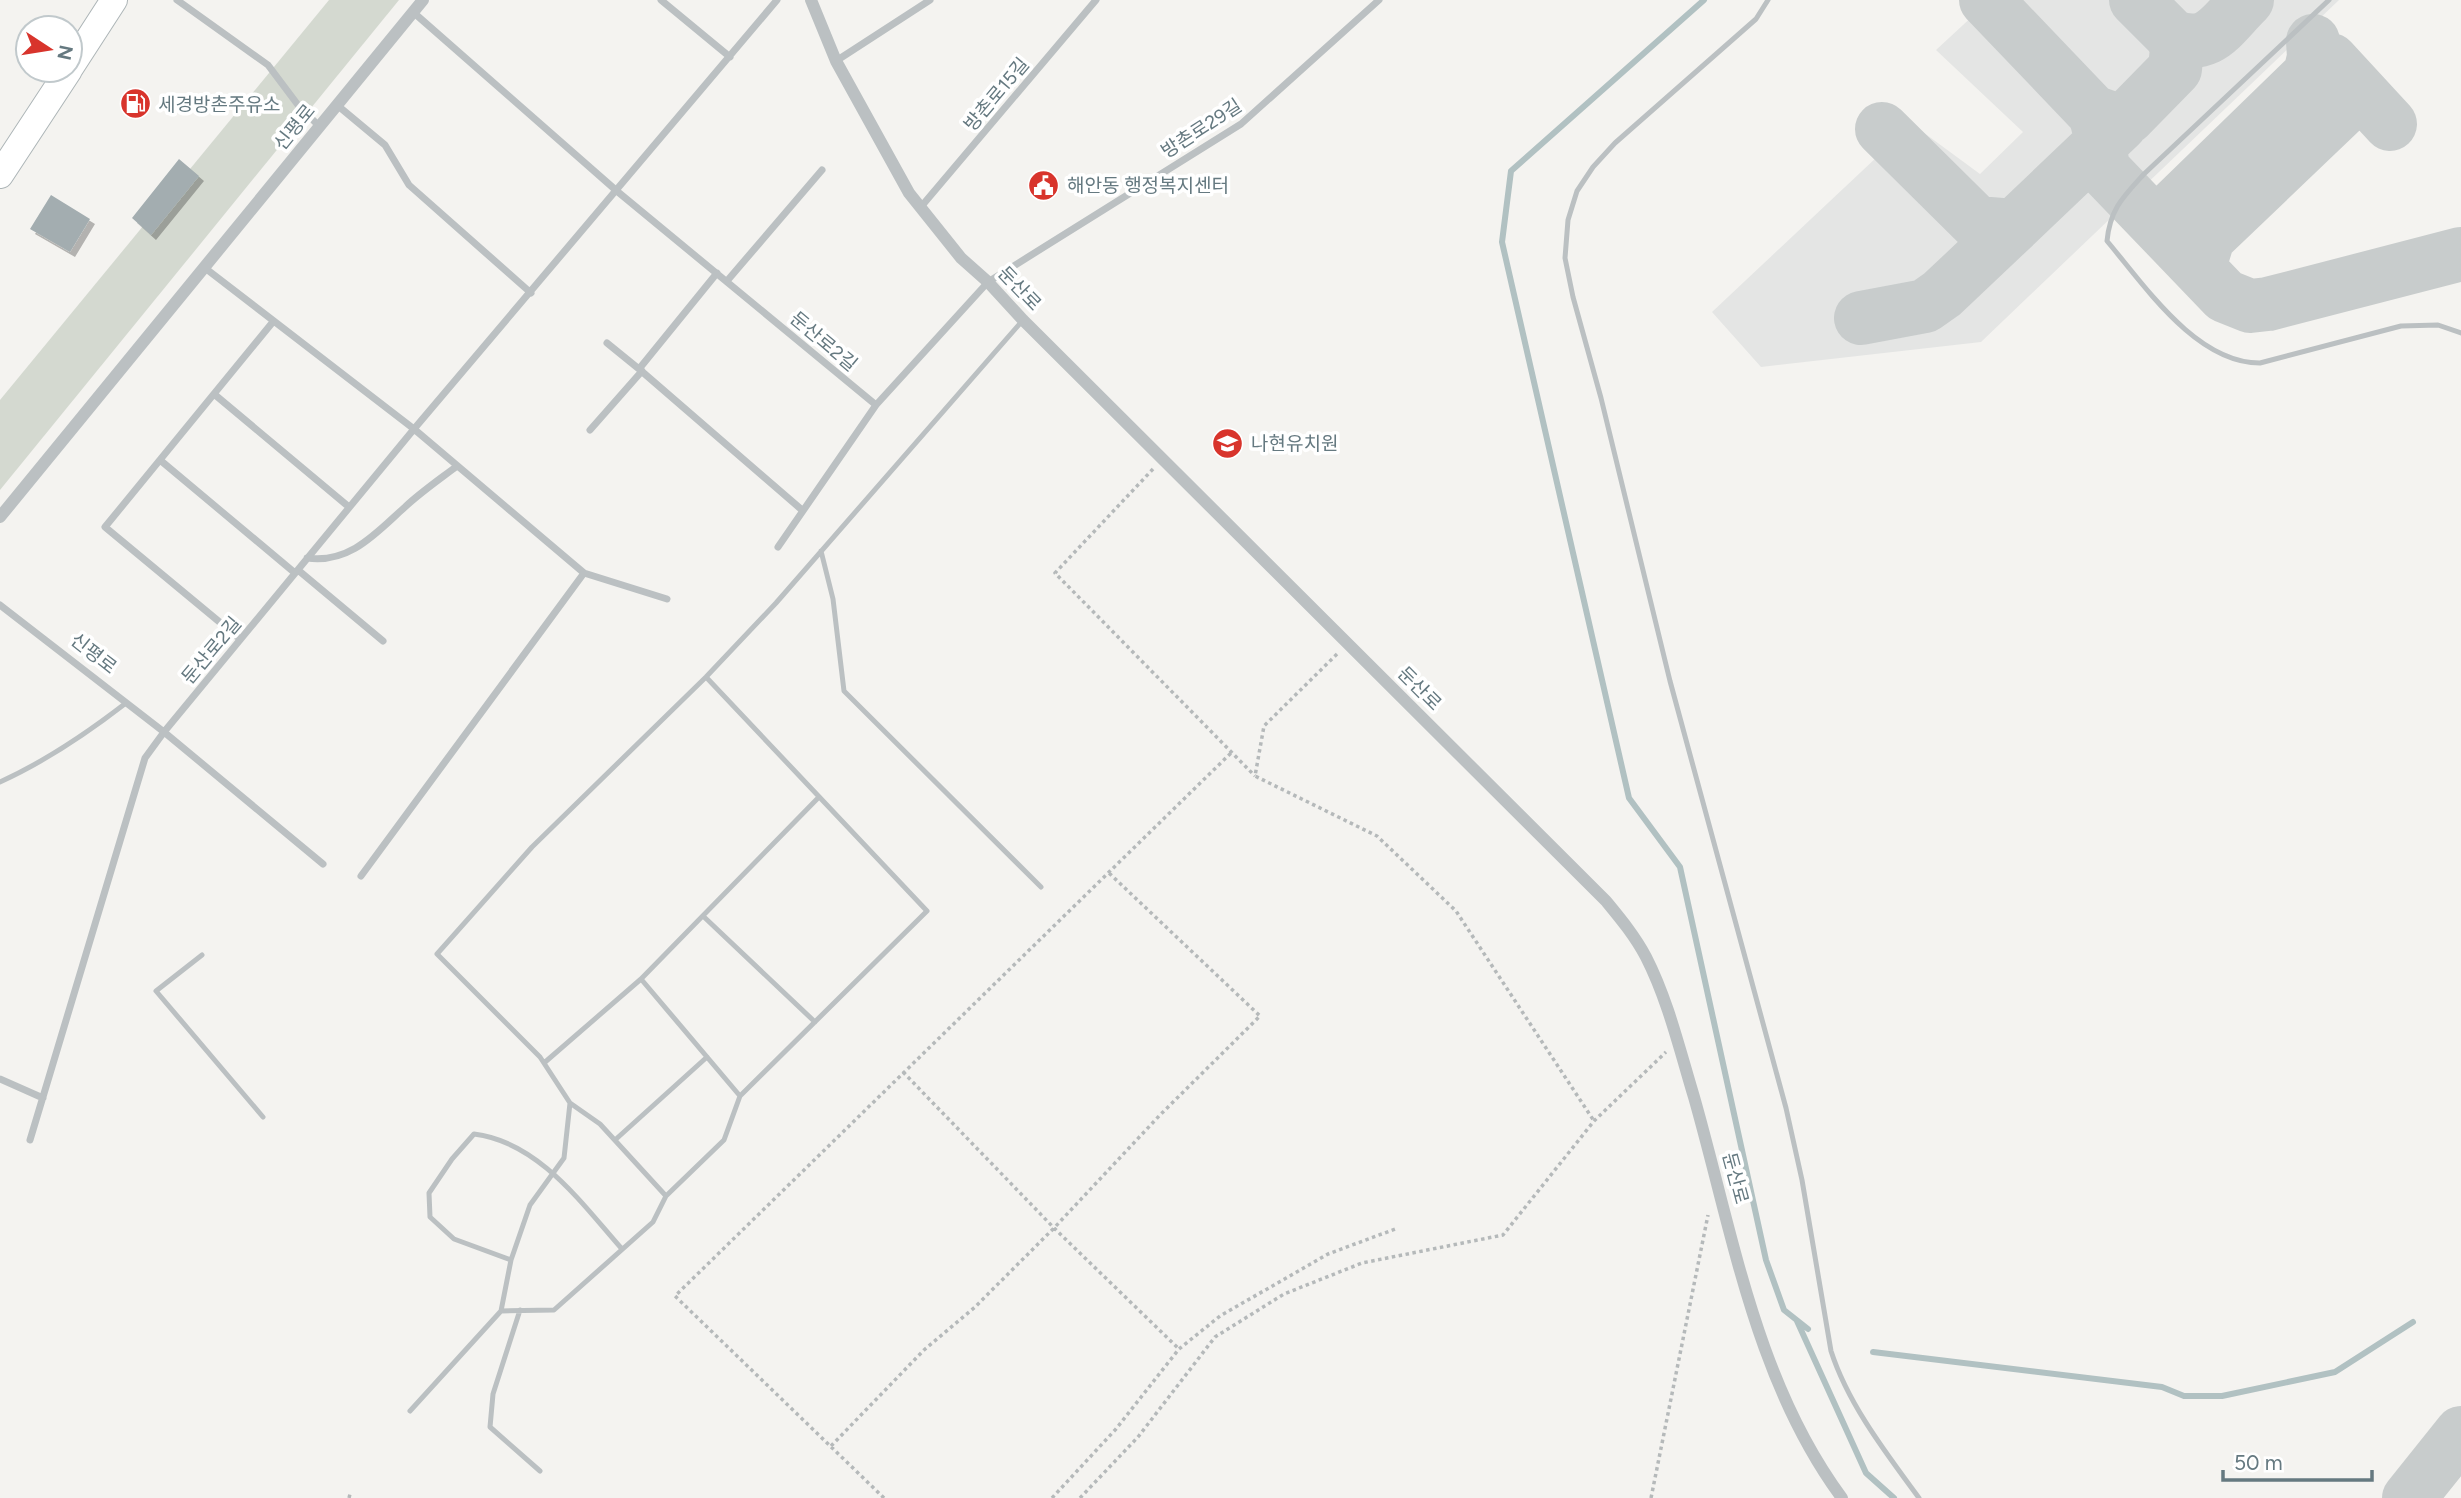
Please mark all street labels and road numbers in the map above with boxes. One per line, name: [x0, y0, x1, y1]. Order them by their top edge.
street label: 방촌로15길: [959, 53, 1034, 136]
street label: 방촌로29길: [1157, 94, 1246, 163]
street label: 신평로: [269, 100, 320, 155]
street label: 둔산로: [993, 261, 1046, 315]
street label: 둔산로2길: [785, 307, 862, 376]
street label: 둔산로2길: [177, 612, 246, 689]
street label: 신평로: [66, 628, 121, 679]
street label: 둔산로: [1393, 662, 1446, 715]
street label: 둔산로: [1718, 1150, 1753, 1206]

